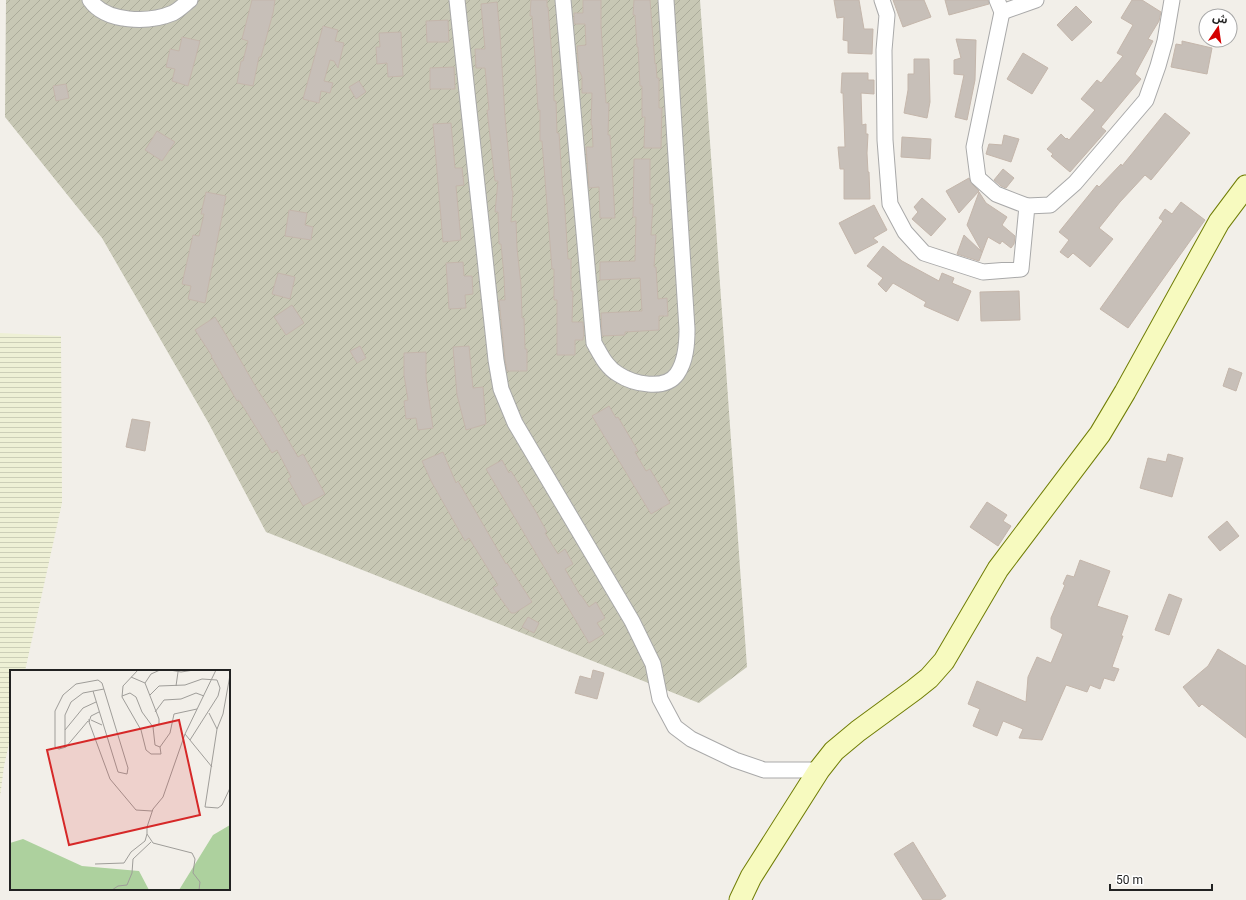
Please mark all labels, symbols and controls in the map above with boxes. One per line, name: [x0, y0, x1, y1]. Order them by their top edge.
north arrow: [1198, 8, 1238, 48]
text: ش: [1211, 11, 1229, 27]
inset map: [10, 670, 230, 890]
scale bar: [1110, 866, 1212, 892]
text: 50 m: [1116, 873, 1143, 887]

